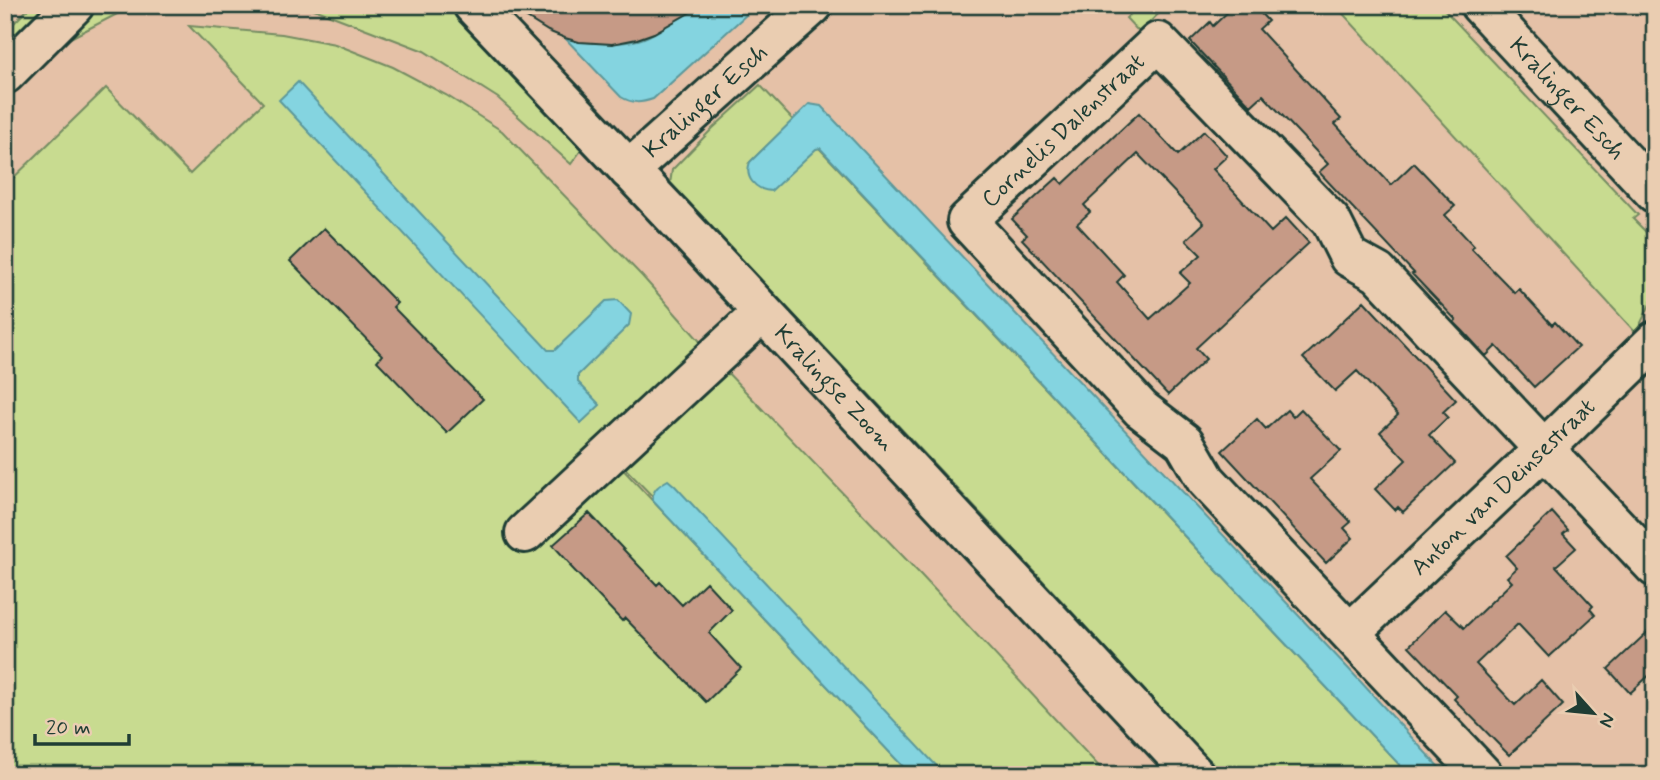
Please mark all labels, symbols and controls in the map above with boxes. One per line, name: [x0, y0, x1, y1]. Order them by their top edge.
street label: Kralinger Esch: [1502, 31, 1632, 167]
street label: Kralinger Esch: [637, 37, 775, 165]
street label: Cornelis Dalenstraat: [975, 47, 1152, 215]
street label: Kralingse Zoom: [767, 318, 901, 459]
street label: Anton van Deinsestraat: [1404, 392, 1602, 583]
north arrow: [1558, 678, 1628, 748]
scale bar: [35, 703, 130, 747]
text: N: [1593, 709, 1621, 731]
text: 20 m: [46, 714, 91, 742]

